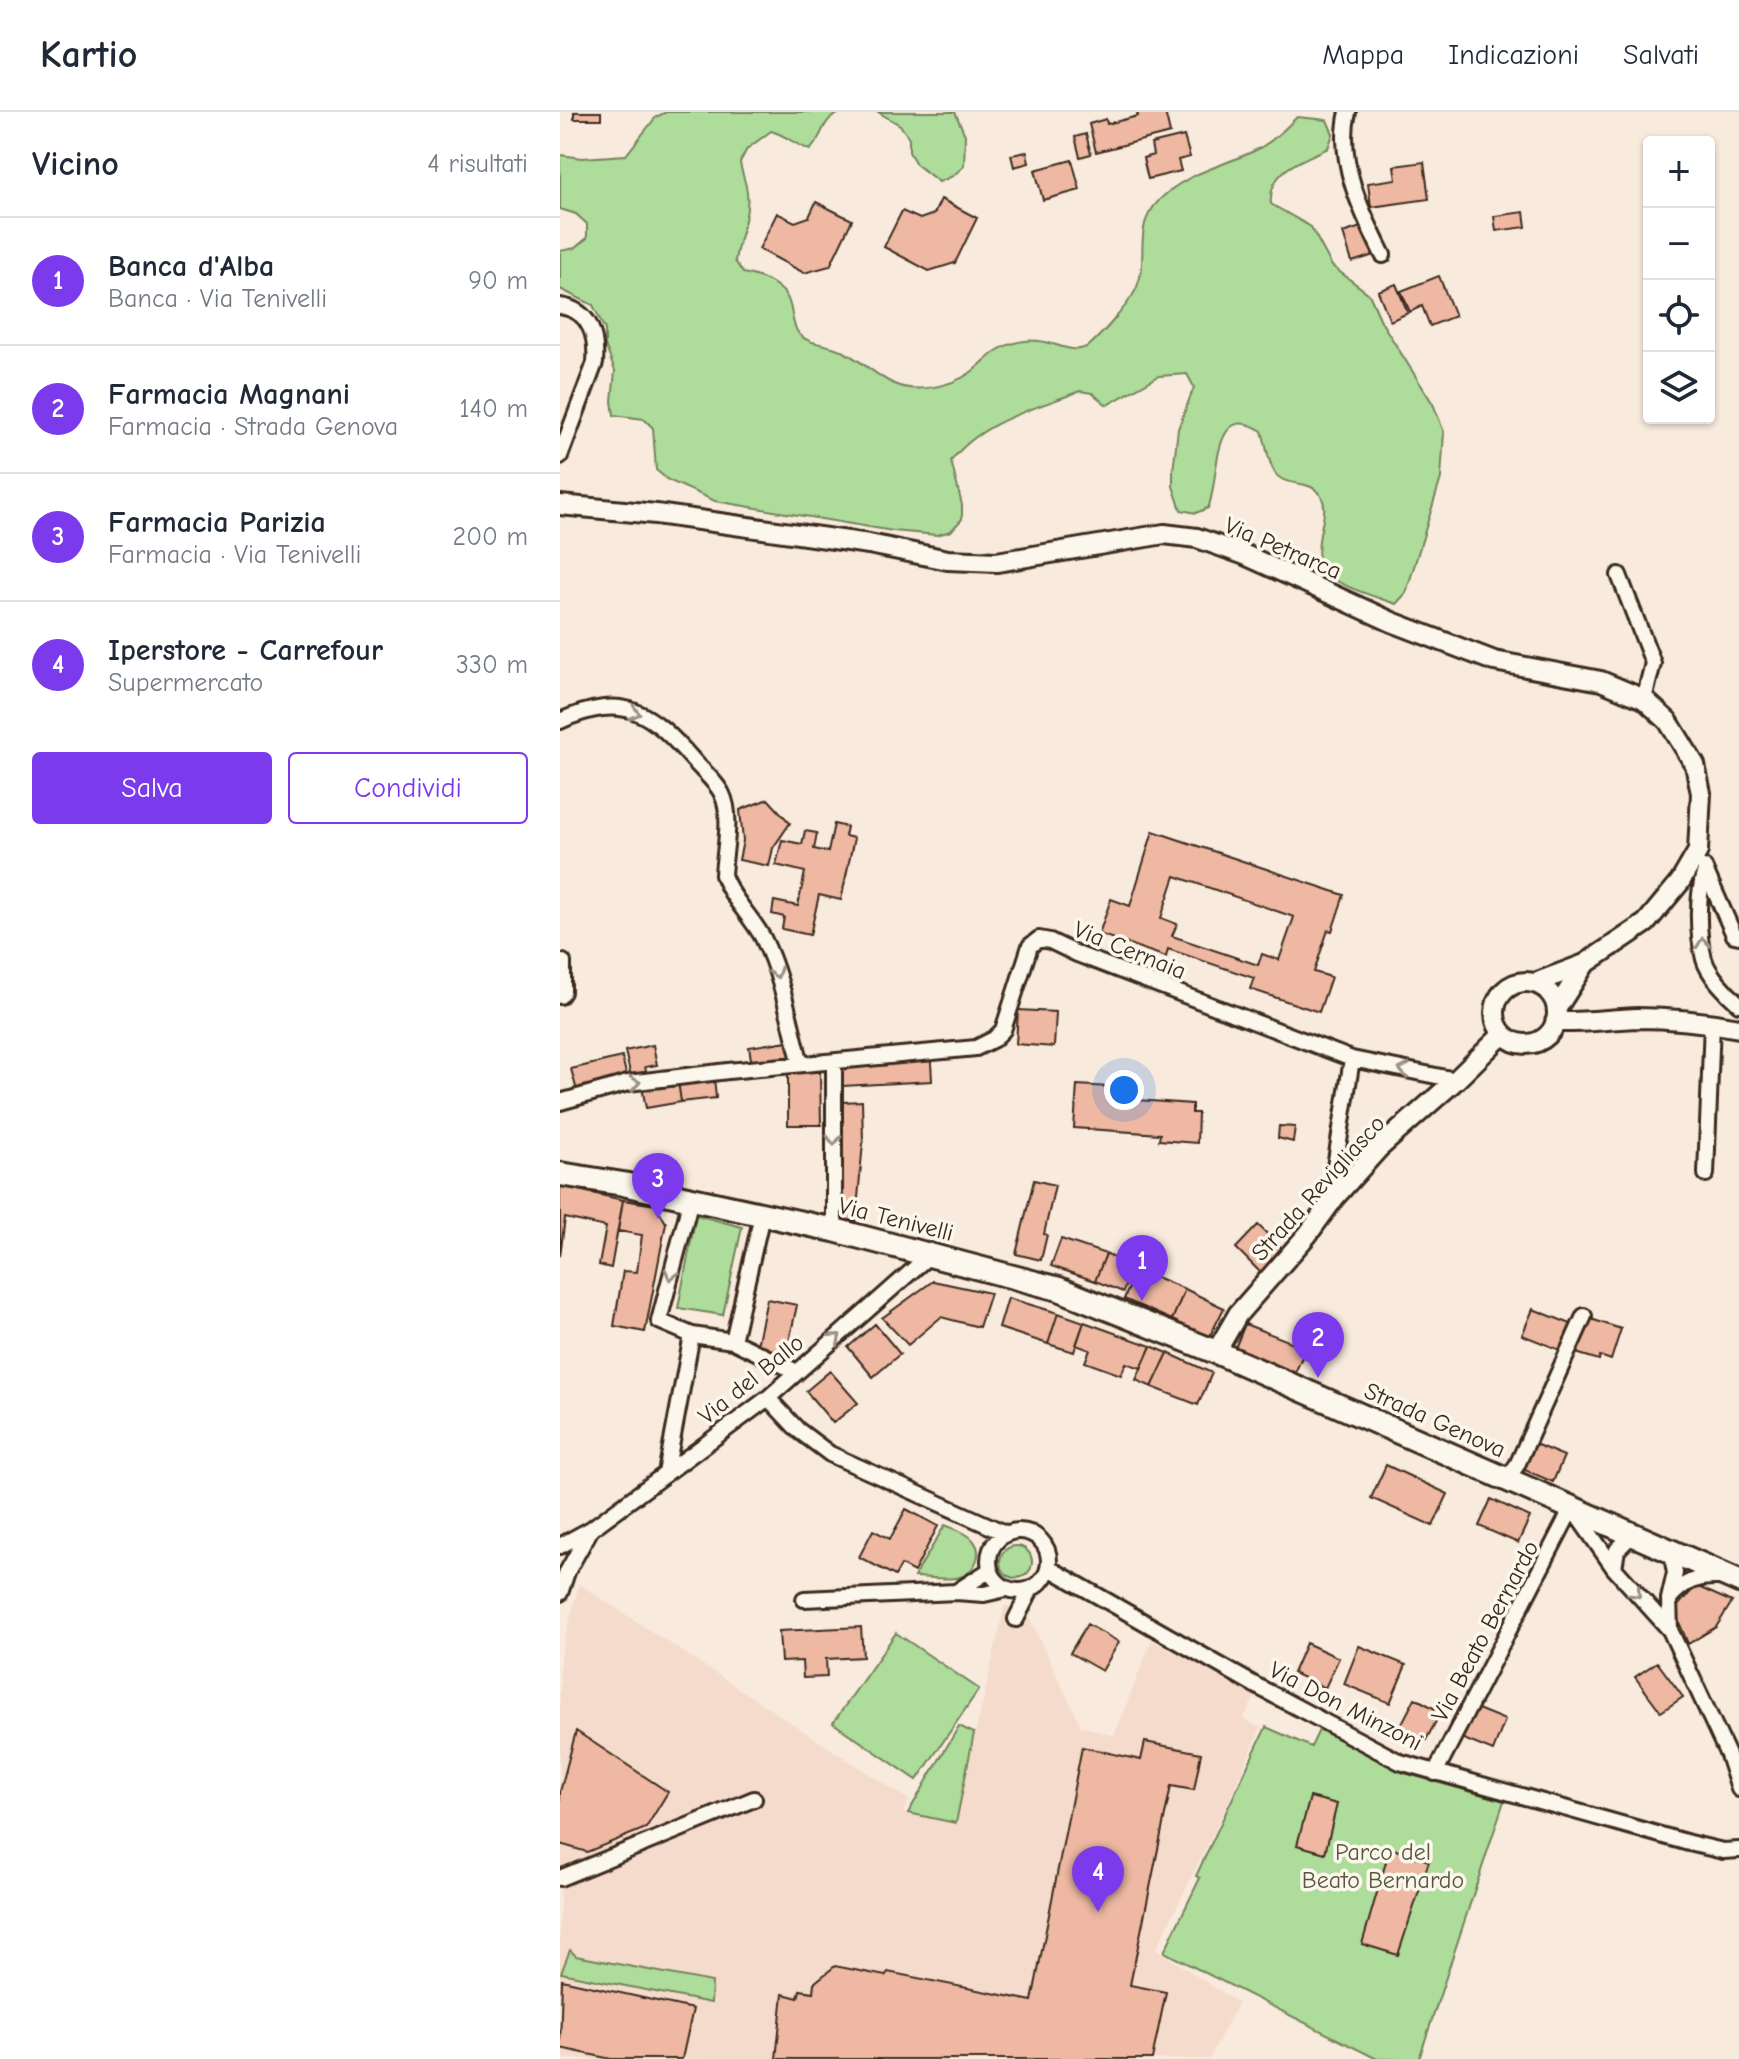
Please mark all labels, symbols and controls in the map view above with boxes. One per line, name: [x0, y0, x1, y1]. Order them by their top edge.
text: Kartio: [40, 33, 137, 77]
text: Mappa: [1322, 39, 1404, 71]
text: Indicazioni: [1448, 39, 1579, 71]
text: Salvati: [1623, 39, 1699, 71]
map controls: [1643, 136, 1715, 424]
button: +: [1643, 136, 1715, 208]
text: Vicino: [32, 144, 119, 184]
text: 4 risultati: [427, 149, 528, 179]
button: −: [1643, 208, 1715, 280]
text: Banca d'Alba: [108, 249, 274, 284]
text: 1: [53, 266, 63, 296]
text: 90 m: [468, 266, 528, 296]
button: locate: [1643, 280, 1715, 352]
text: Banca · Via Tenivelli: [108, 284, 327, 314]
button: layers: [1643, 352, 1715, 424]
text: Farmacia Magnani: [108, 377, 350, 412]
text: 2: [52, 394, 64, 424]
text: 140 m: [459, 394, 528, 424]
text: Farmacia · Strada Genova: [108, 412, 398, 442]
text: Farmacia Parizia: [108, 505, 326, 540]
street label: Via Petrarca: [1220, 511, 1346, 585]
text: 3: [52, 522, 64, 552]
text: 200 m: [453, 522, 528, 552]
text: Farmacia · Via Tenivelli: [108, 540, 361, 570]
text: Iperstore - Carrefour: [108, 633, 383, 668]
text: 4: [52, 650, 64, 680]
text: 330 m: [456, 650, 528, 680]
text: Supermercato: [108, 668, 263, 698]
one-way arrow: [627, 704, 641, 720]
button: Salva: [32, 752, 272, 824]
button: Condividi: [288, 752, 528, 824]
street label: Via Cernaia: [1070, 915, 1190, 985]
one-way arrow: [1694, 936, 1711, 949]
one-way arrow: [766, 965, 782, 979]
one-way arrow: [1398, 1062, 1411, 1079]
your location: [1104, 1070, 1144, 1110]
one-way arrow: [629, 1075, 642, 1092]
street label: Strada Revigliasco: [1245, 1109, 1391, 1267]
one-way arrow: [825, 1134, 843, 1147]
pin: 3: [632, 1153, 684, 1219]
street label: Via Tenivelli: [836, 1191, 956, 1247]
pin: 1: [1116, 1235, 1168, 1301]
one-way arrow: [664, 1267, 681, 1281]
pin: 2: [1292, 1312, 1344, 1378]
street label: Via del Ballo: [693, 1328, 809, 1430]
one-way arrow: [827, 1333, 842, 1347]
street label: Strada Genova: [1360, 1376, 1510, 1464]
street label: Via Beato Bernardo: [1425, 1536, 1545, 1726]
one-way arrow: [1627, 1583, 1641, 1598]
street label: Via Don Minzoni: [1265, 1655, 1427, 1757]
park label: Parco del Beato Bernardo: [1302, 1838, 1464, 1894]
pin: 4: [1072, 1846, 1124, 1912]

